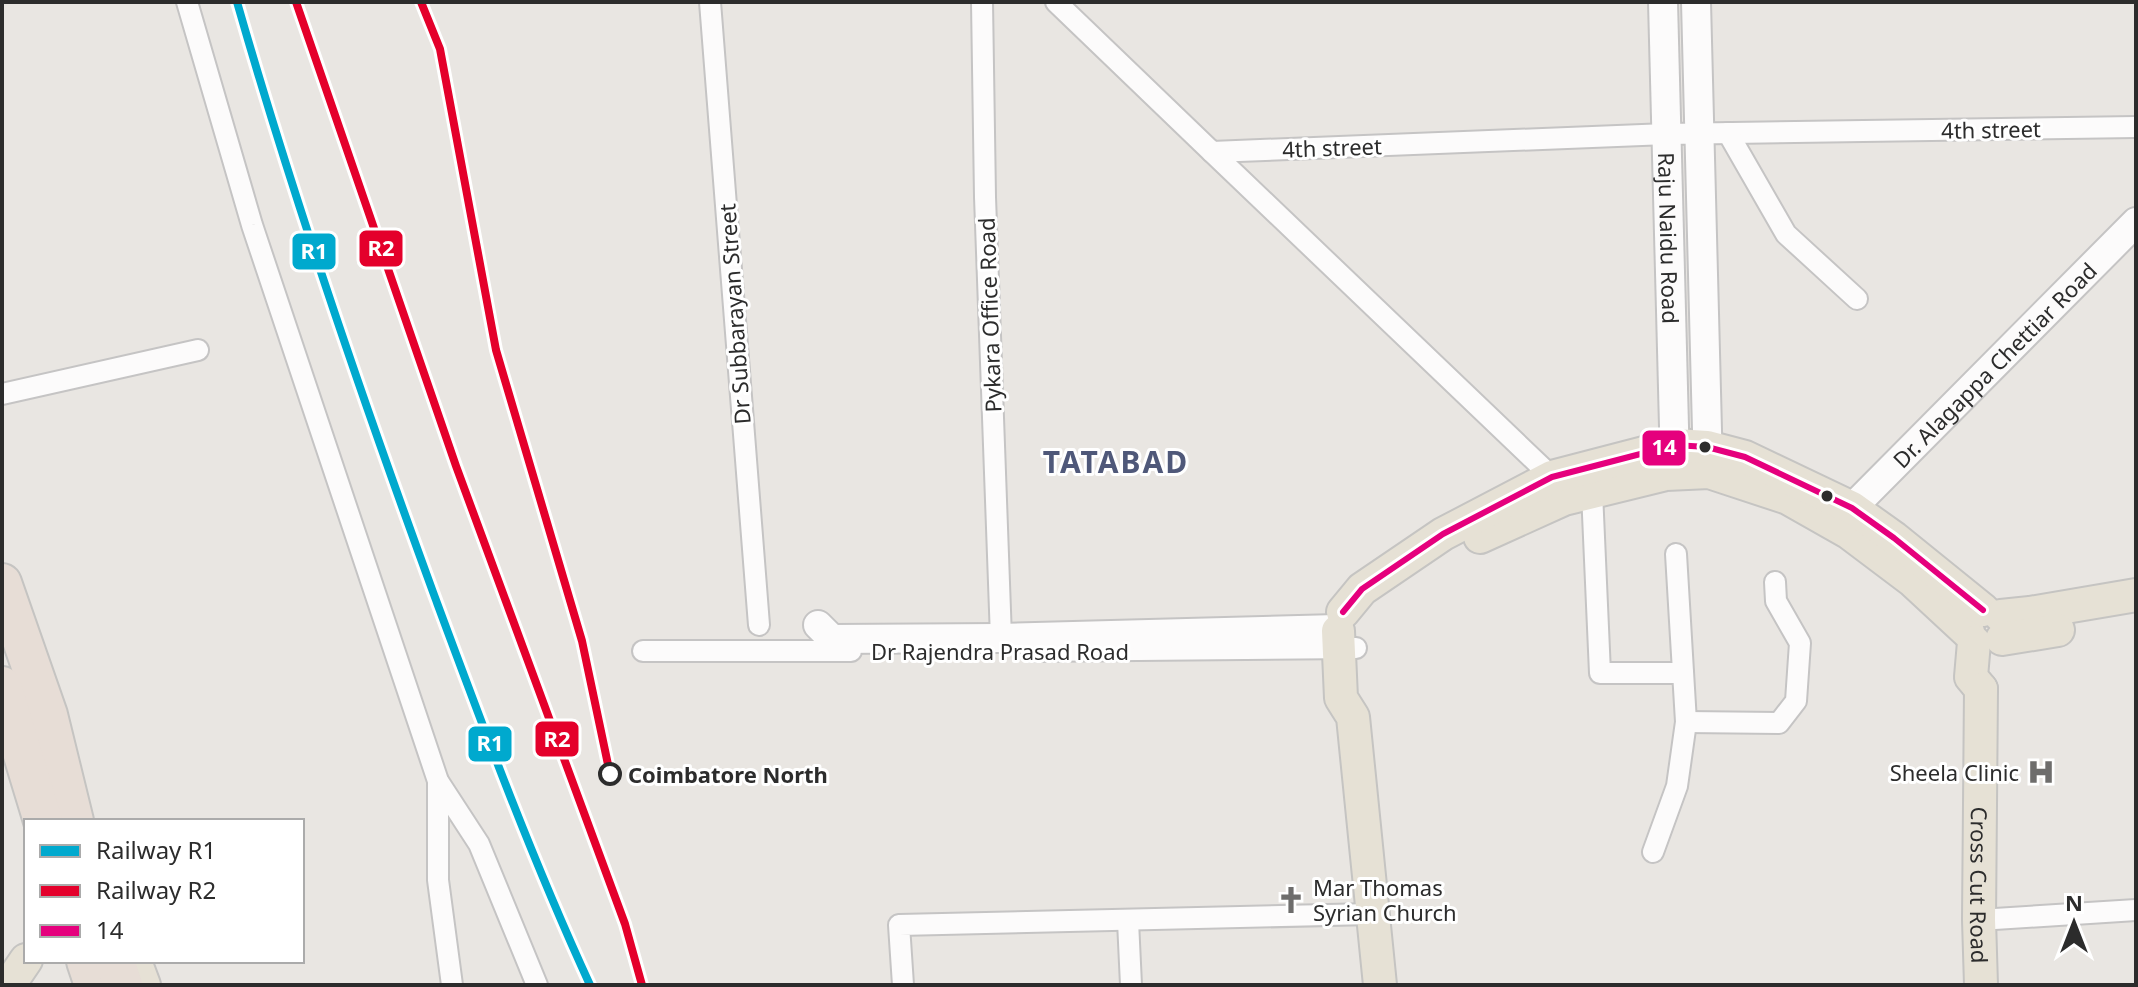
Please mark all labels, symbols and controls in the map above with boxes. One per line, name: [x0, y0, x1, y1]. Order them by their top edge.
street label: 4th street: [1941, 113, 2041, 145]
street label: 4th street: [1282, 130, 1382, 164]
street label: Raju Naidu Road: [1652, 152, 1686, 324]
street label: Dr Subbarayan Street: [711, 203, 757, 425]
street label: Pykara Office Road: [971, 217, 1007, 413]
line badge: R2: [358, 229, 404, 268]
line badge: R1: [291, 232, 337, 271]
text: R2: [367, 232, 395, 262]
text: R1: [300, 235, 328, 265]
street label: Dr. Alagappa Chettiar Road: [1886, 255, 2103, 474]
line badge: 14: [1641, 429, 1687, 467]
text: 14: [1651, 431, 1677, 461]
unlabelled marker: [1697, 439, 1713, 455]
district label: TATABAD: [1043, 441, 1189, 482]
unlabelled marker: [1819, 488, 1835, 504]
street label: Dr Rajendra Prasad Road: [871, 636, 1129, 666]
line badge: R2: [534, 720, 580, 758]
text: R2: [543, 723, 571, 753]
line badge: R1: [467, 725, 513, 763]
text: R1: [476, 727, 504, 757]
place label: Sheela Clinic: [1890, 757, 2019, 787]
hospital icon: Sheela Clinic: [2026, 757, 2056, 787]
place label: Coimbatore North: [628, 759, 828, 789]
marker: Coimbatore North: [599, 763, 621, 785]
street label: Cross Cut Road: [1964, 806, 1995, 964]
legend: [24, 819, 304, 963]
text: Railway R1: [96, 833, 216, 866]
place label: Mar Thomas Syrian Church: [1313, 872, 1457, 927]
text: Railway R2: [96, 873, 216, 906]
north arrow: [2034, 883, 2114, 963]
church icon: Mar Thomas Syrian Church: [1276, 885, 1306, 915]
text: N: [2065, 887, 2083, 917]
text: 14: [96, 913, 124, 946]

